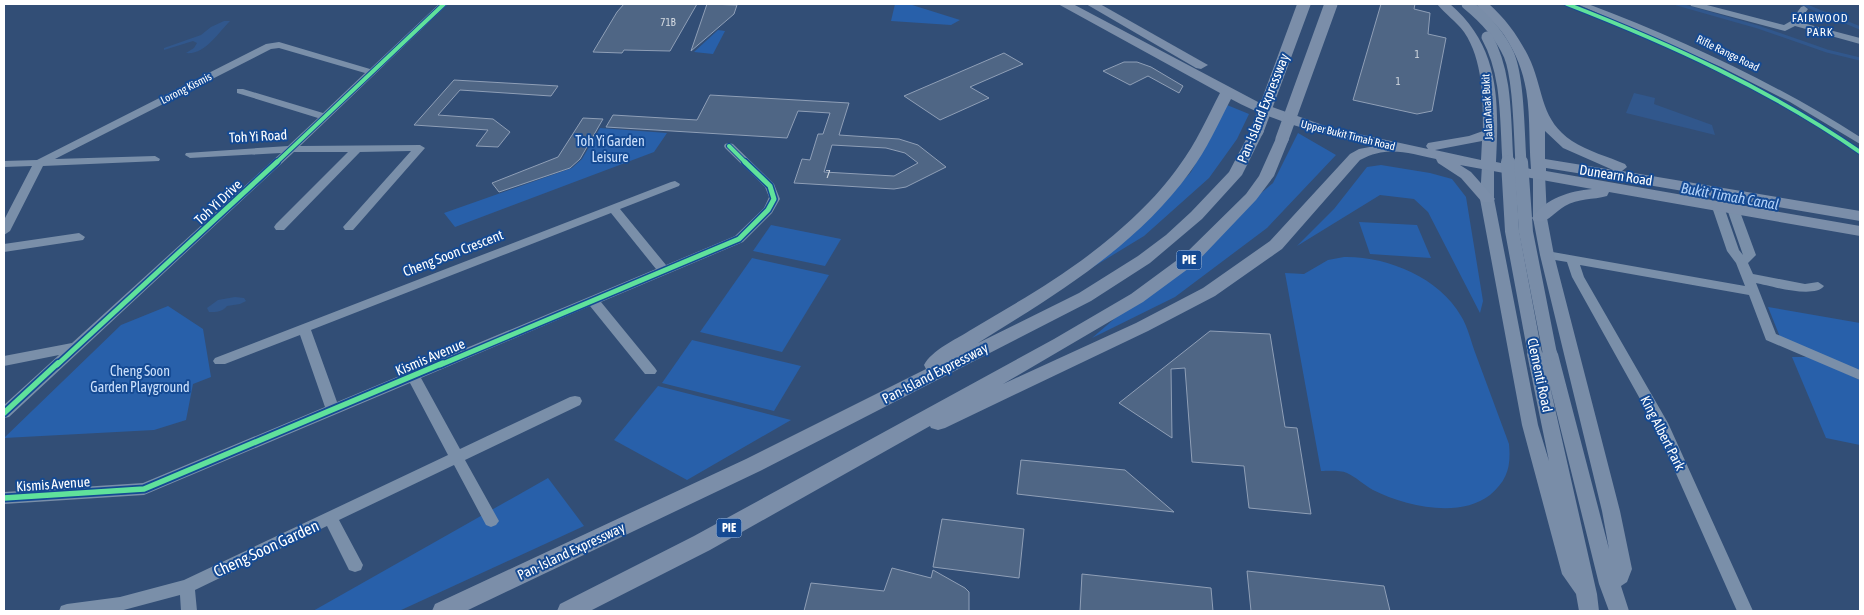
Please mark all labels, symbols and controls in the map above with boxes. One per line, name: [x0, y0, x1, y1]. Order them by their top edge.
district label: FAIRWOOD PARK: [1792, 11, 1848, 39]
house number: 71B: [660, 16, 677, 28]
street label: Rifle Range Road: [1695, 33, 1761, 73]
house number: 1: [1414, 48, 1420, 60]
street label: Pan-Island Expressway: [1234, 51, 1292, 165]
street label: Lorong Kismis: [159, 70, 214, 106]
street label: Jalan Anak Bukit: [1479, 74, 1495, 140]
house number: 1: [1395, 75, 1401, 87]
street label: Upper Bukit Timah Road: [1300, 117, 1396, 153]
street label: Toh Yi Road: [228, 126, 288, 146]
park label: Toh Yi Garden Leisure: [575, 133, 645, 165]
street label: Dunearn Road: [1578, 161, 1654, 189]
house number: 7: [825, 168, 831, 180]
street label: Toh Yi Drive: [191, 176, 245, 228]
water label: Bukit Timah Canal: [1680, 179, 1780, 213]
street label: Cheng Soon Crescent: [401, 227, 505, 279]
road number: PIE: [1176, 250, 1202, 270]
street label: Kismis Avenue: [393, 335, 467, 379]
street label: Clementi Road: [1524, 336, 1556, 414]
street label: Pan-Island Expressway: [879, 339, 991, 407]
park label: Cheng Soon Garden Playground: [90, 363, 190, 395]
street label: King Albert Park: [1637, 393, 1689, 473]
street label: Kismis Avenue: [16, 473, 90, 495]
street label: Cheng Soon Garden: [211, 516, 322, 581]
road number: PIE: [716, 518, 742, 538]
street label: Pan-Island Expressway: [515, 519, 627, 583]

